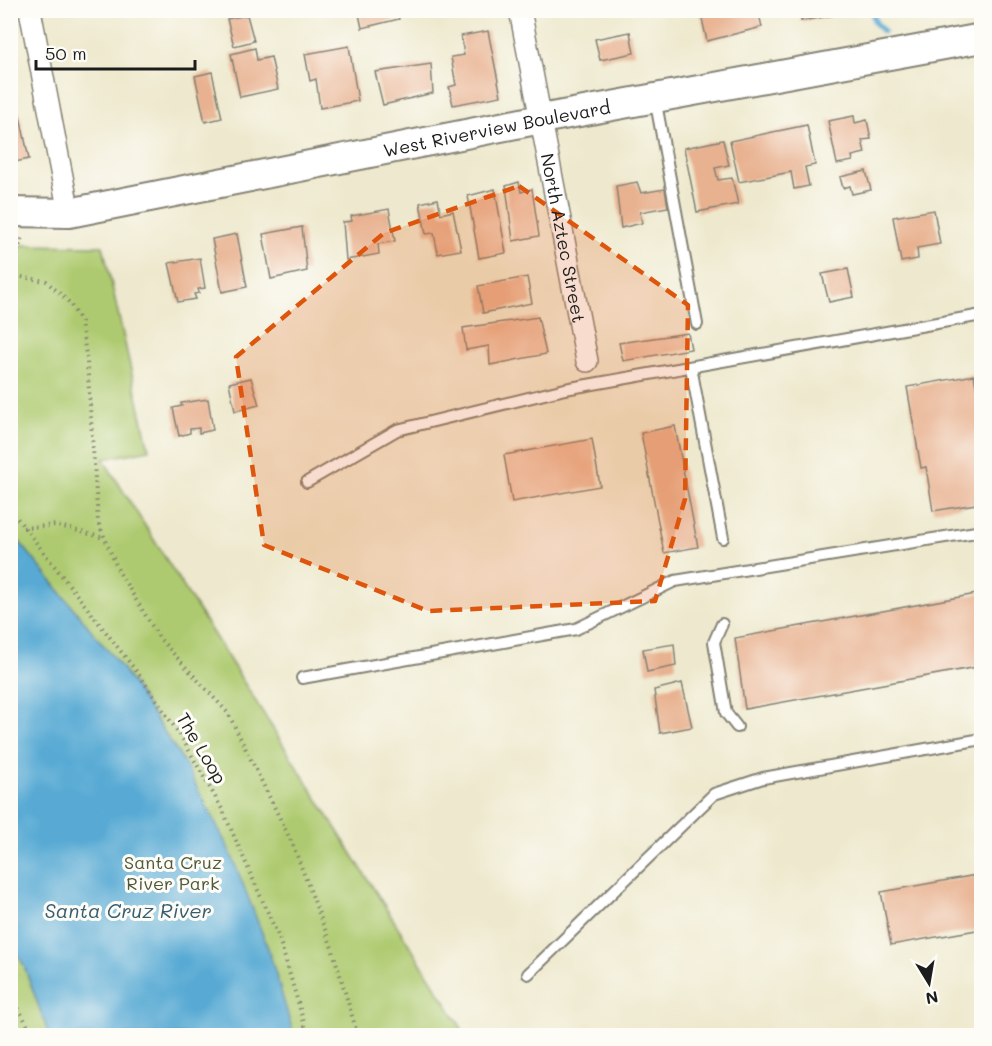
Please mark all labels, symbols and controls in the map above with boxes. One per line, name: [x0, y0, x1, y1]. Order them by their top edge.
scale bar: [36, 33, 195, 71]
text: 50 m: [45, 41, 87, 65]
street label: West Riverview Boulevard: [381, 95, 612, 162]
street label: North Aztec Street: [536, 151, 591, 325]
street label: The Loop: [171, 708, 233, 788]
park label: Santa Cruz River Park: [124, 850, 222, 895]
water label: Santa Cruz River: [44, 897, 212, 923]
north arrow: [899, 953, 959, 1013]
text: N: [924, 987, 940, 1010]

